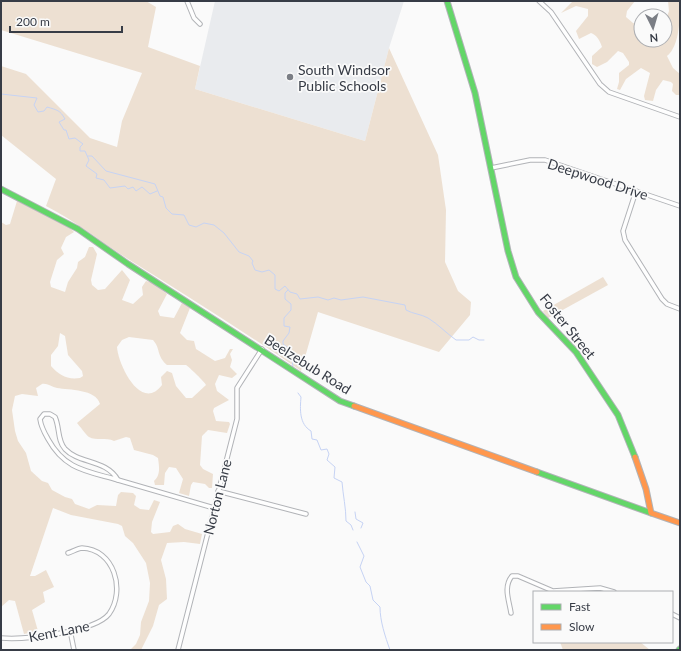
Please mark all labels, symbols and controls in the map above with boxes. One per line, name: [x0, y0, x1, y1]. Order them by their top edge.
scale bar: [10, 8, 122, 34]
north arrow: [633, 8, 673, 48]
text: 200 m: [16, 14, 50, 29]
text: N: [649, 32, 659, 45]
place label: South Windsor Public Schools: [298, 61, 390, 94]
marker: South Windsor Public Schools: [285, 72, 295, 82]
street label: Deepwood Drive: [546, 155, 650, 203]
street label: Foster Street: [537, 290, 599, 362]
street label: Beelzebub Road: [262, 331, 354, 397]
street label: Norton Lane: [199, 457, 235, 537]
legend: [533, 591, 673, 643]
text: Fast: [569, 599, 591, 614]
street label: Kent Lane: [27, 617, 91, 645]
text: Slow: [569, 619, 595, 634]

